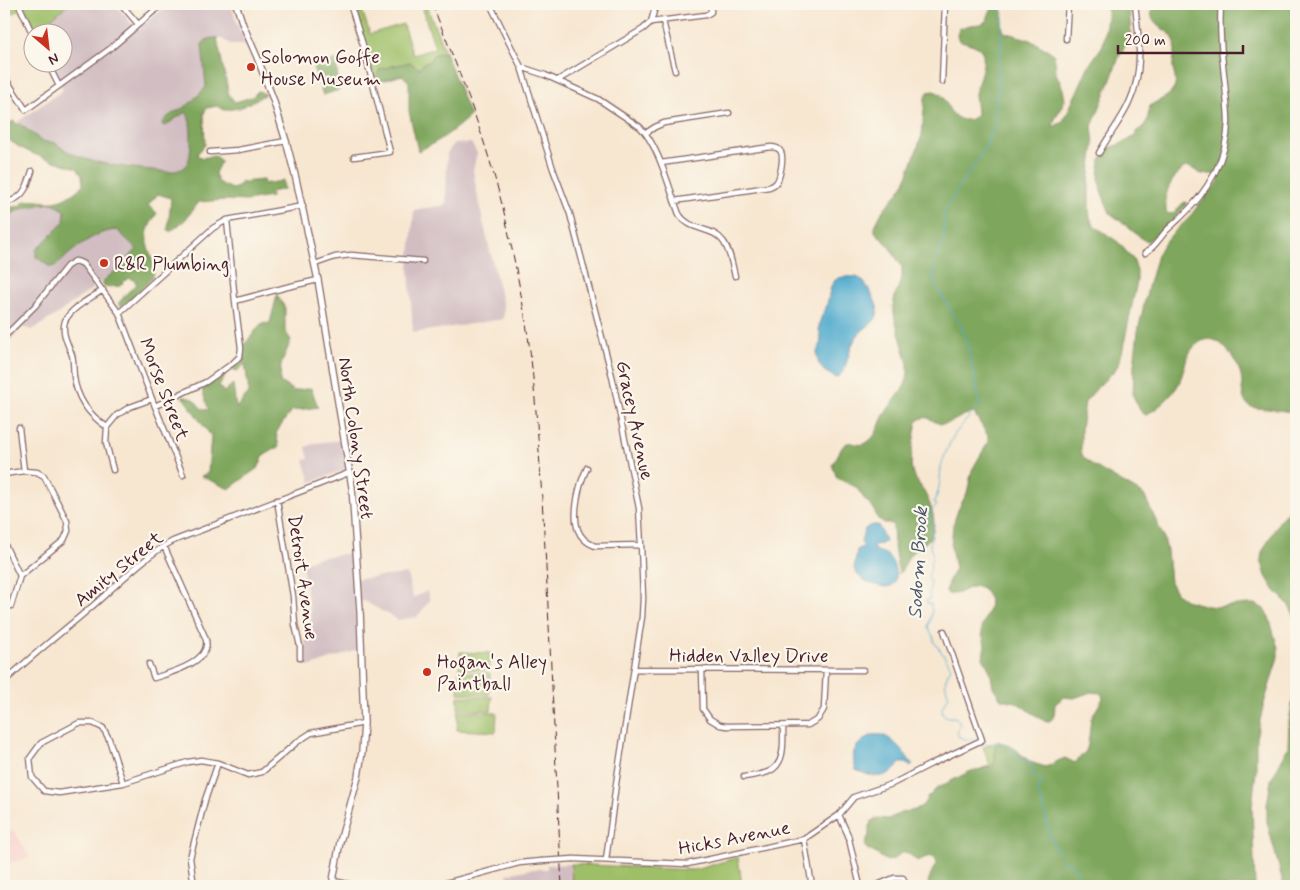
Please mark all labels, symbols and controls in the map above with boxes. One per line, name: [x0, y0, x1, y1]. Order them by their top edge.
north arrow: [22, 22, 72, 72]
scale bar: [1118, 22, 1242, 54]
text: 200 m: [1125, 31, 1166, 51]
place label: Solomon Goffe House Museum: [261, 45, 381, 92]
text: N: [45, 48, 62, 69]
marker: Solomon Goffe House Museum: [245, 61, 257, 73]
place label: R&R Plumbing: [114, 252, 229, 278]
marker: R&R Plumbing: [98, 257, 110, 269]
street label: Morse Street: [133, 335, 195, 445]
street label: North Colony Street: [331, 356, 379, 521]
street label: Gracey Avenue: [609, 358, 659, 483]
water label: Sodom Brook: [902, 504, 935, 620]
street label: Detroit Avenue: [281, 513, 324, 641]
street label: Amity Street: [69, 526, 169, 613]
street label: Hidden Valley Drive: [669, 644, 829, 669]
place label: Hogan's Alley Paintball: [437, 650, 547, 697]
marker: Hogan's Alley Paintball: [421, 666, 433, 678]
street label: Hicks Avenue: [676, 815, 792, 862]

